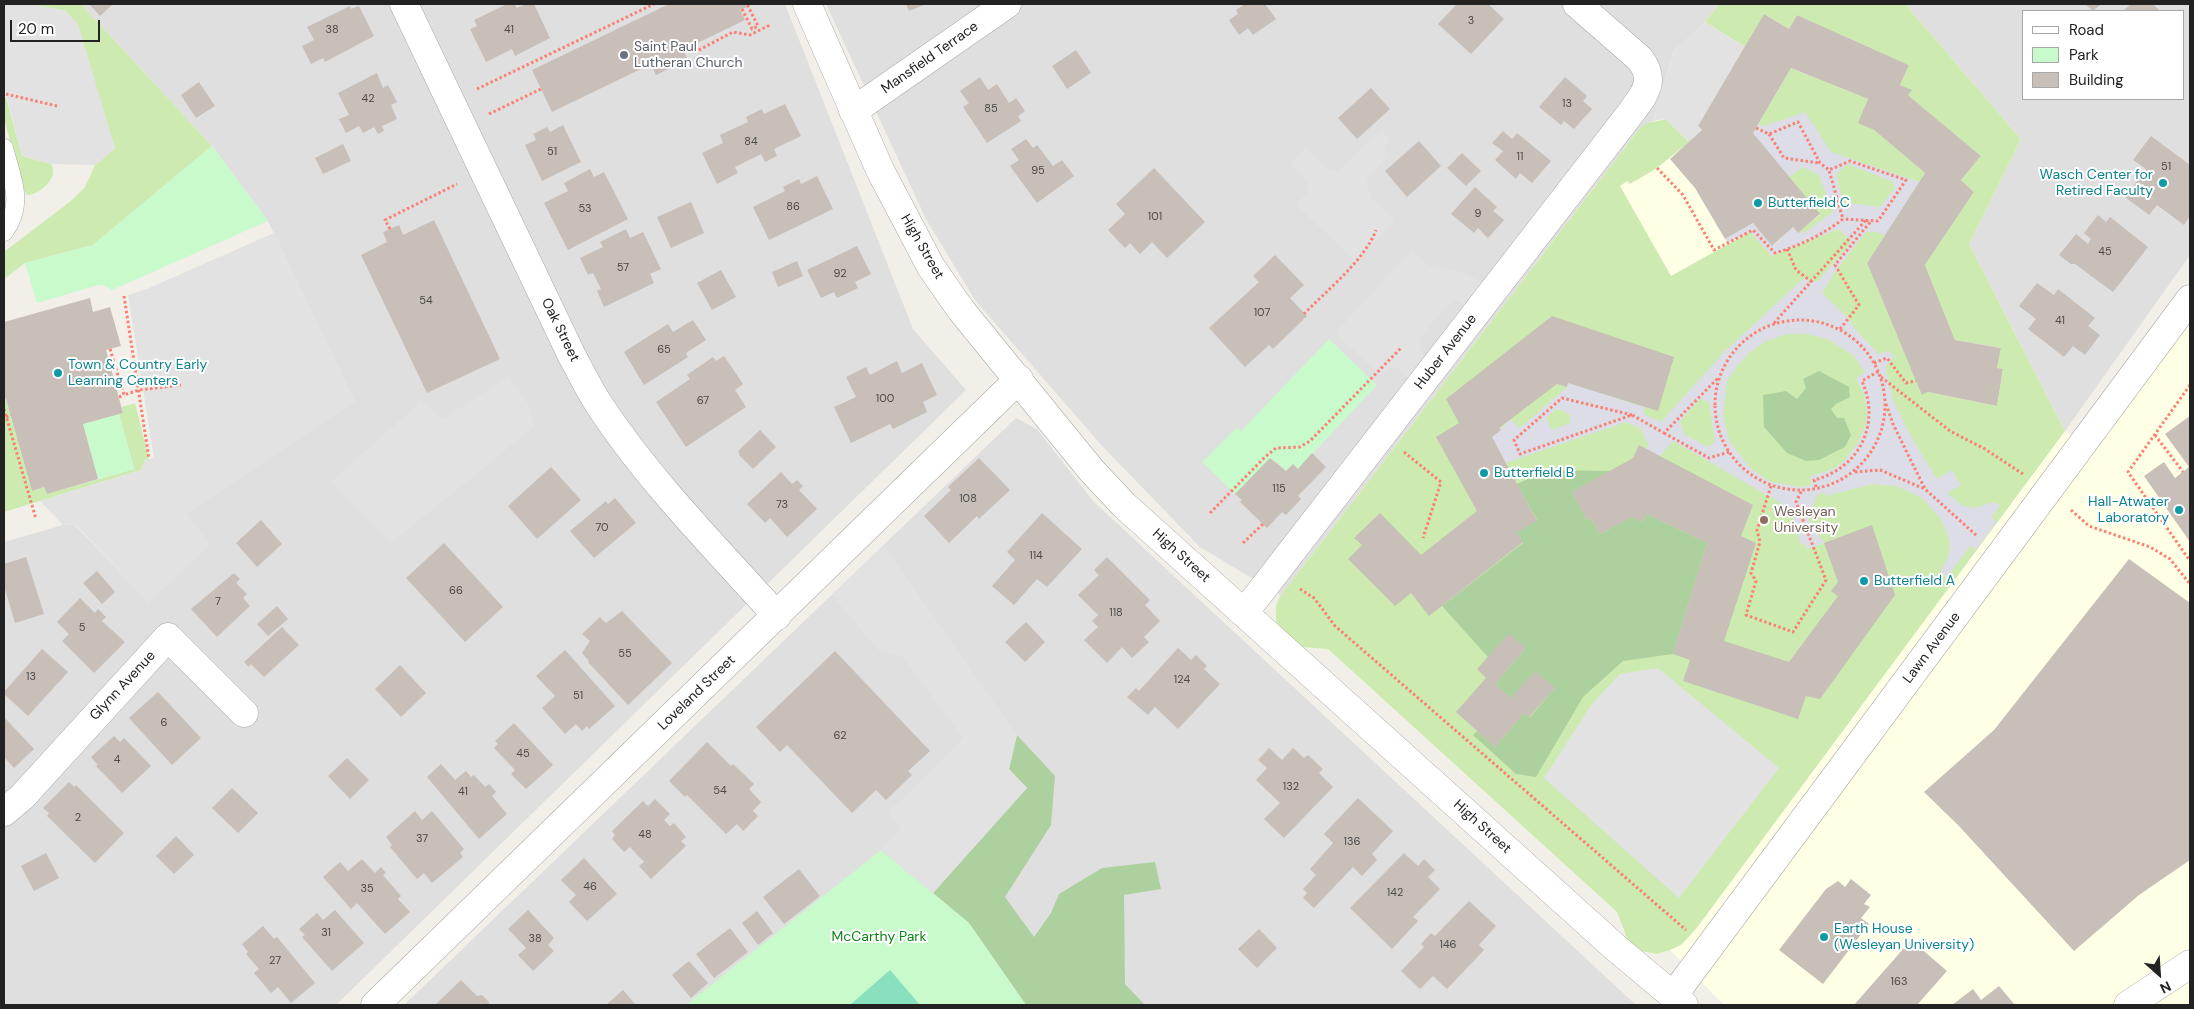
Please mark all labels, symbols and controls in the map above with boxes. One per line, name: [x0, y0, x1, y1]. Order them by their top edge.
scale bar: [12, 10, 102, 42]
legend: [2022, 10, 2184, 100]
house number: 3: [1468, 14, 1474, 28]
street label: Mansfield Terrace: [878, 18, 982, 98]
text: 20 m: [18, 19, 54, 39]
text: Road: [2069, 20, 2104, 40]
house number: 38: [325, 23, 339, 37]
house number: 41: [504, 23, 514, 37]
place label: Saint Paul Lutheran Church: [634, 39, 743, 72]
text: Park: [2069, 45, 2099, 65]
marker: Saint Paul Lutheran Church: [618, 49, 630, 61]
text: Building: [2069, 70, 2124, 90]
house number: 42: [361, 92, 375, 106]
house number: 13: [1562, 97, 1572, 111]
house number: 85: [984, 102, 998, 116]
house number: 84: [744, 135, 758, 149]
house number: 51: [547, 145, 557, 159]
house number: 11: [1517, 150, 1523, 164]
house number: 51: [2161, 160, 2171, 174]
house number: 95: [1031, 164, 1045, 178]
place label: Wasch Center for Retired Faculty: [2040, 167, 2153, 200]
marker: Wasch Center for Retired Faculty: [2157, 177, 2169, 189]
place label: Butterfield C: [1768, 195, 1850, 211]
marker: Butterfield C: [1752, 197, 1764, 209]
house number: 86: [786, 200, 800, 214]
house number: 53: [578, 202, 592, 216]
house number: 9: [1475, 207, 1481, 221]
house number: 101: [1148, 210, 1162, 224]
street label: High Street: [897, 212, 947, 282]
house number: 45: [2098, 245, 2112, 259]
house number: 57: [617, 261, 629, 275]
house number: 92: [833, 267, 847, 281]
house number: 54: [419, 294, 433, 308]
street label: Oak Street: [537, 295, 583, 365]
house number: 107: [1254, 306, 1270, 320]
street label: Huber Avenue: [1411, 311, 1481, 393]
house number: 41: [2055, 314, 2065, 328]
house number: 65: [657, 343, 671, 357]
place label: Town & Country Early Learning Centers: [68, 357, 207, 390]
marker: Town & Country Early Learning Centers: [52, 367, 64, 379]
house number: 100: [876, 392, 894, 406]
house number: 67: [697, 394, 709, 408]
place label: Butterfield B: [1494, 465, 1574, 481]
marker: Butterfield B: [1478, 467, 1490, 479]
house number: 115: [1272, 482, 1286, 496]
house number: 108: [959, 492, 977, 506]
place label: Hall-Atwater Laboratory: [2088, 494, 2169, 526]
house number: 73: [776, 498, 788, 512]
place label: Wesleyan University: [1774, 504, 1838, 536]
marker: Hall-Atwater Laboratory: [2173, 504, 2185, 516]
marker: Wesleyan University: [1758, 514, 1770, 526]
house number: 70: [595, 521, 609, 535]
street label: High Street: [1149, 526, 1213, 586]
house number: 114: [1029, 549, 1043, 563]
place label: Butterfield A: [1874, 573, 1955, 589]
marker: Butterfield A: [1858, 575, 1870, 587]
house number: 66: [449, 584, 463, 598]
house number: 7: [215, 595, 221, 609]
house number: 118: [1109, 606, 1123, 620]
street label: Lawn Avenue: [1900, 609, 1964, 687]
house number: 5: [79, 621, 85, 635]
house number: 55: [618, 647, 632, 661]
street label: Glynn Avenue: [87, 648, 159, 724]
street label: Loveland Street: [655, 652, 739, 734]
house number: 13: [26, 670, 36, 684]
house number: 124: [1174, 673, 1190, 687]
house number: 51: [573, 689, 583, 703]
house number: 6: [161, 716, 167, 730]
house number: 62: [834, 729, 846, 743]
house number: 45: [516, 747, 530, 761]
house number: 4: [114, 753, 120, 767]
house number: 132: [1283, 780, 1299, 794]
house number: 54: [713, 784, 727, 798]
house number: 41: [458, 785, 468, 799]
street label: High Street: [1450, 797, 1514, 857]
house number: 2: [75, 811, 81, 825]
house number: 48: [638, 828, 652, 842]
house number: 37: [416, 832, 428, 846]
house number: 136: [1344, 835, 1360, 849]
house number: 46: [583, 880, 597, 894]
house number: 35: [360, 882, 374, 896]
house number: 142: [1387, 886, 1403, 900]
place label: Earth House (Wesleyan University): [1834, 921, 1974, 954]
house number: 31: [321, 926, 331, 940]
park label: McCarthy Park: [831, 929, 927, 945]
marker: Earth House (Wesleyan University): [1818, 931, 1830, 943]
house number: 38: [528, 932, 542, 946]
house number: 146: [1439, 938, 1457, 952]
north arrow: [2134, 949, 2184, 999]
house number: 27: [269, 954, 281, 968]
house number: 163: [1891, 975, 1907, 989]
text: N: [2157, 977, 2174, 998]

